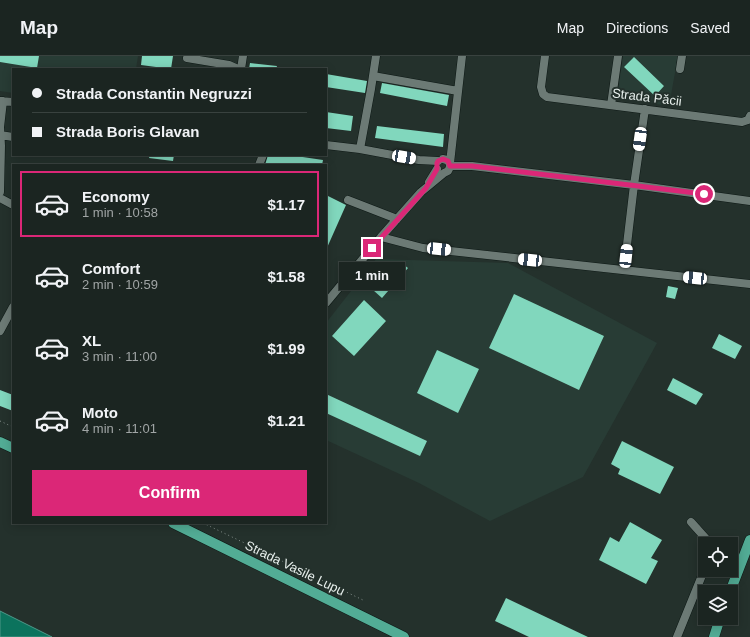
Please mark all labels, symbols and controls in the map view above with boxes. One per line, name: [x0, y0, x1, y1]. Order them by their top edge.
text: Map: [20, 17, 58, 38]
text: Map: [557, 20, 584, 36]
text: Directions: [606, 20, 668, 36]
text: Saved: [690, 20, 730, 36]
text: Strada Constantin Negruzzi: [56, 85, 252, 102]
street label: Strada Păcii: [611, 85, 683, 109]
text: Strada Boris Glavan: [56, 123, 199, 140]
car: [632, 126, 648, 152]
car: [391, 149, 417, 165]
route start: [695, 185, 713, 203]
icon: car: [34, 186, 70, 222]
text: Economy: [82, 188, 150, 205]
text: $1.17: [267, 196, 305, 213]
text: 1 min · 10:58: [82, 205, 158, 220]
route end: [363, 239, 381, 257]
car: [426, 242, 452, 256]
car: [619, 243, 633, 269]
car: [517, 253, 543, 267]
icon: car: [34, 258, 70, 294]
text: Comfort: [82, 260, 140, 277]
callout: 1 min: [339, 262, 405, 290]
text: $1.58: [267, 268, 305, 285]
text: 1 min: [355, 268, 389, 283]
car: [682, 271, 708, 285]
text: 2 min · 10:59: [82, 277, 158, 292]
icon: car: [34, 330, 70, 366]
text: XL: [82, 332, 101, 349]
text: $1.99: [267, 340, 305, 357]
text: 3 min · 11:00: [82, 349, 157, 364]
icon: car: [34, 402, 70, 438]
text: Moto: [82, 404, 118, 421]
text: $1.21: [267, 412, 305, 429]
text: 4 min · 11:01: [82, 421, 157, 436]
button: Confirm: [32, 470, 307, 516]
street label: Strada Vasile Lupu: [243, 537, 347, 599]
map controls: [698, 537, 738, 625]
button: locate: [698, 537, 738, 577]
button: layers: [698, 585, 738, 625]

